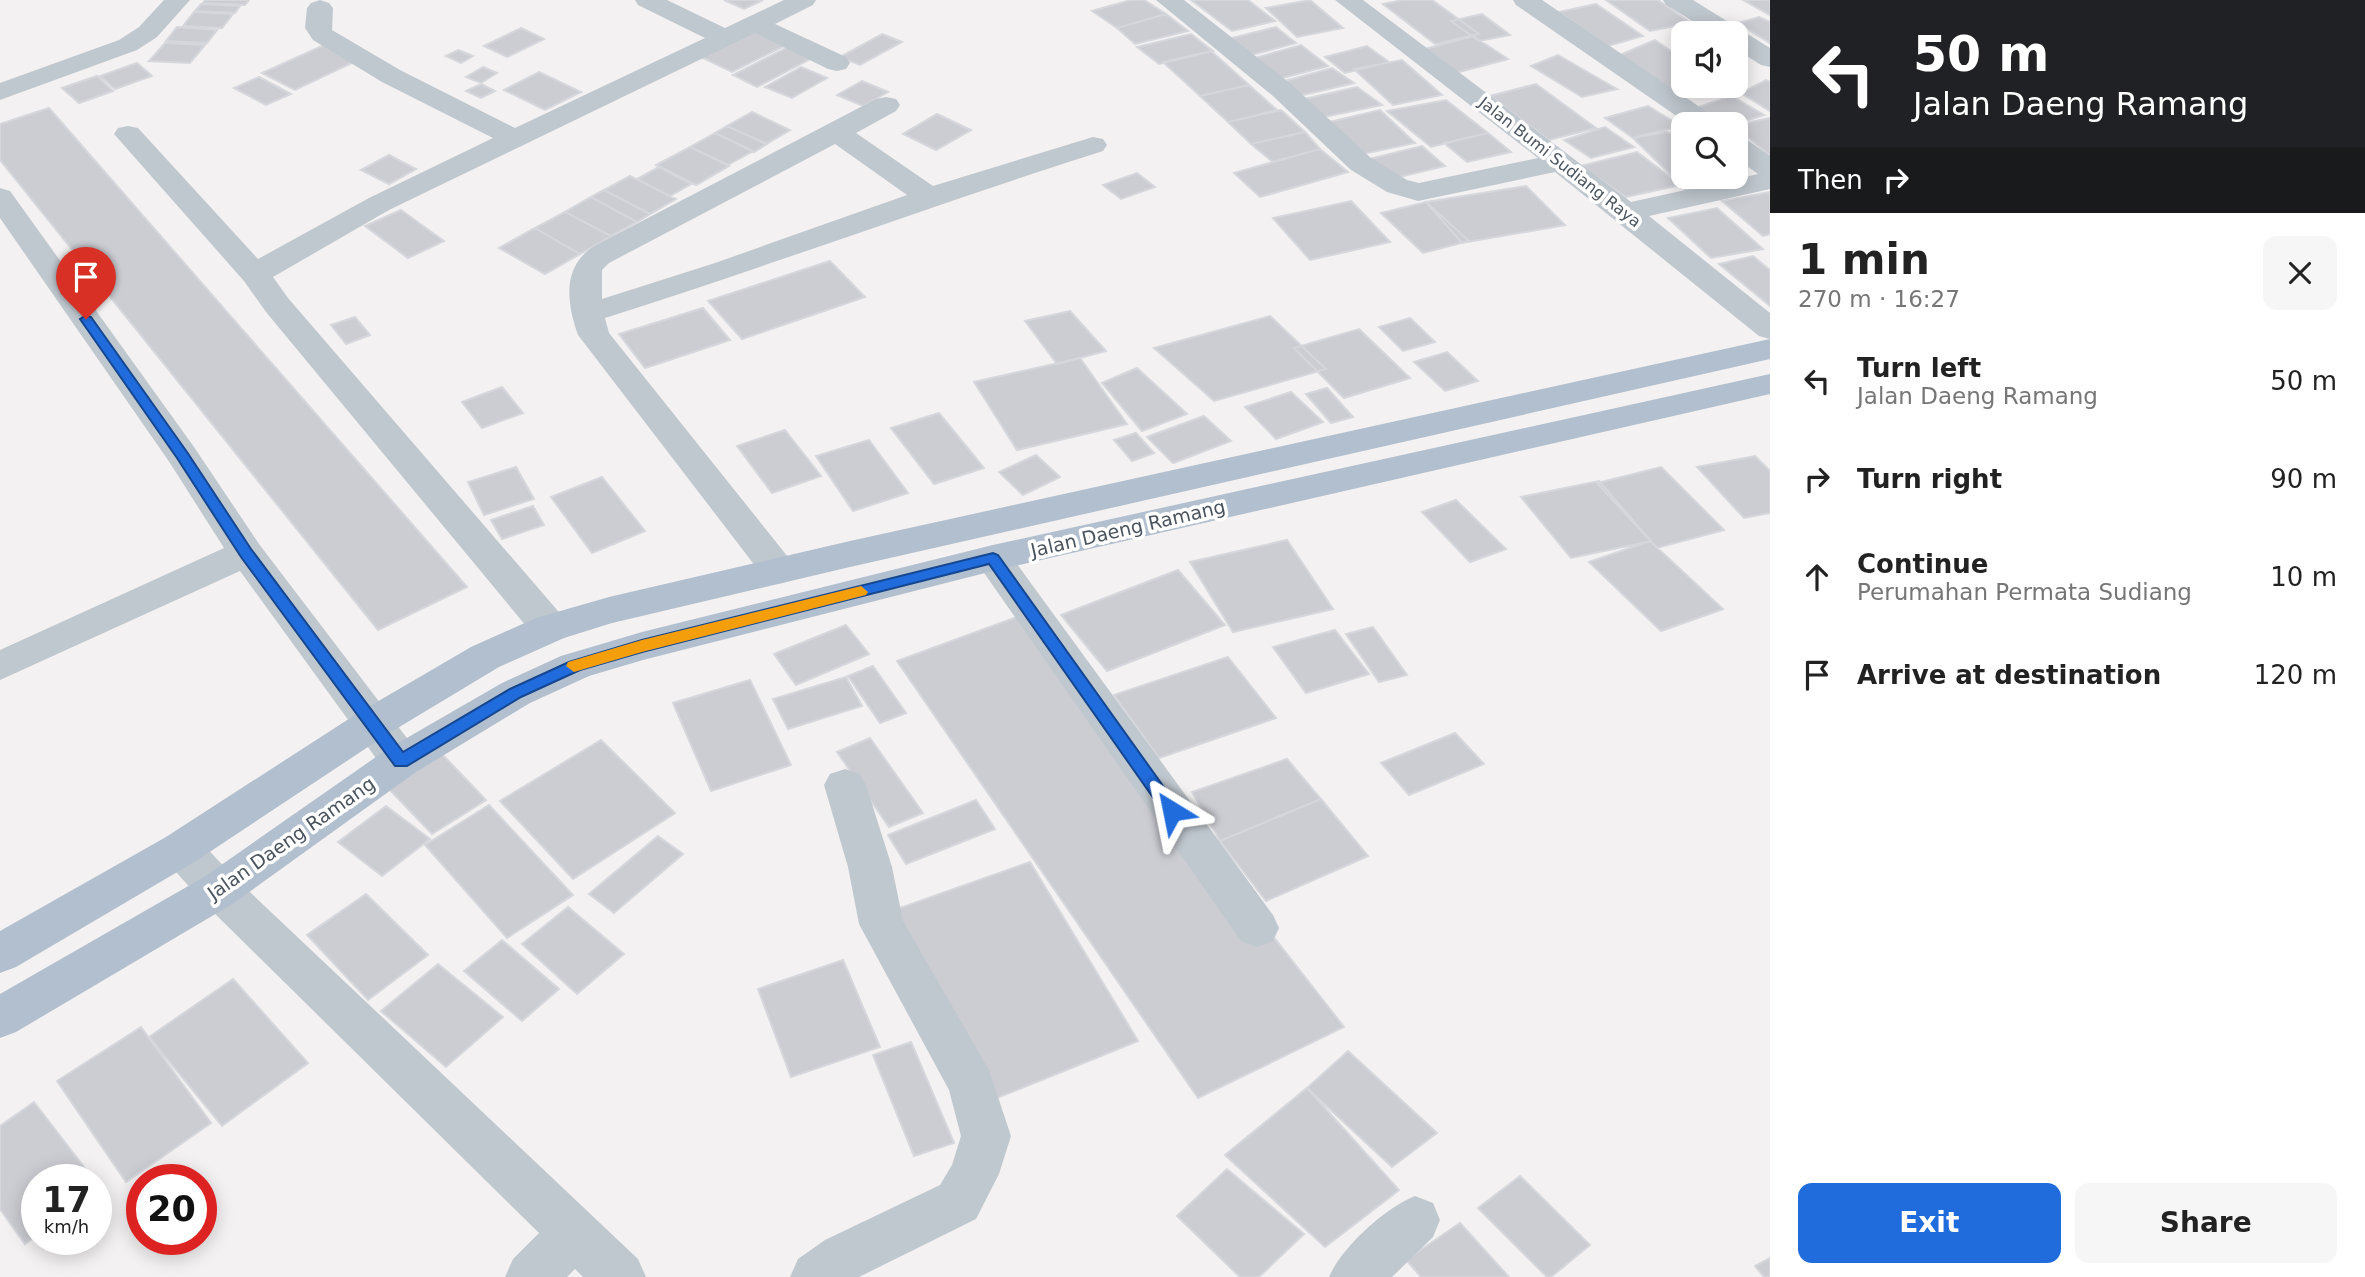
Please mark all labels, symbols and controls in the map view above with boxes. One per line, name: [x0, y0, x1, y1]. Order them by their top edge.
map controls: [1671, 21, 1748, 189]
button: sound: [1671, 21, 1748, 98]
text: 50 m: [1913, 26, 2049, 83]
icon: left: [1798, 28, 1889, 119]
text: Jalan Daeng Ramang: [1913, 85, 2248, 123]
street label: Jalan Bumi Sudiang Raya: [1474, 92, 1645, 231]
button: search: [1671, 112, 1748, 189]
icon: right: [1877, 161, 1915, 199]
text: Then: [1798, 165, 1863, 195]
text: 1 min: [1798, 235, 1930, 284]
button: close: [2263, 236, 2337, 310]
pin: [56, 247, 116, 319]
icon: arrive: [67, 258, 105, 296]
text: 270 m · 16:27: [1798, 286, 1960, 312]
text: Turn left: [1857, 353, 1981, 383]
icon: left: [1798, 362, 1836, 400]
text: 50 m: [2270, 366, 2337, 396]
text: Jalan Daeng Ramang: [1857, 383, 2098, 409]
icon: right: [1798, 460, 1836, 498]
text: Turn right: [1857, 464, 2002, 494]
text: 90 m: [2270, 464, 2337, 494]
street label: Jalan Daeng Ramang: [1028, 495, 1227, 561]
text: Continue: [1857, 549, 1988, 579]
icon: ahead: [1798, 558, 1836, 596]
text: 10 m: [2270, 562, 2337, 592]
text: Perumahan Permata Sudiang: [1857, 579, 2192, 605]
icon: arrive: [1798, 656, 1836, 694]
text: Arrive at destination: [1857, 660, 2161, 690]
text: 120 m: [2254, 660, 2337, 690]
street label: Jalan Daeng Ramang: [202, 772, 379, 905]
position arrow: [1135, 774, 1209, 848]
speed limit sign: 20: [126, 1164, 217, 1255]
text: 17: [42, 1180, 91, 1220]
button: Exit: [1798, 1183, 2061, 1263]
button: Share: [2075, 1183, 2337, 1263]
text: km/h: [44, 1216, 89, 1237]

